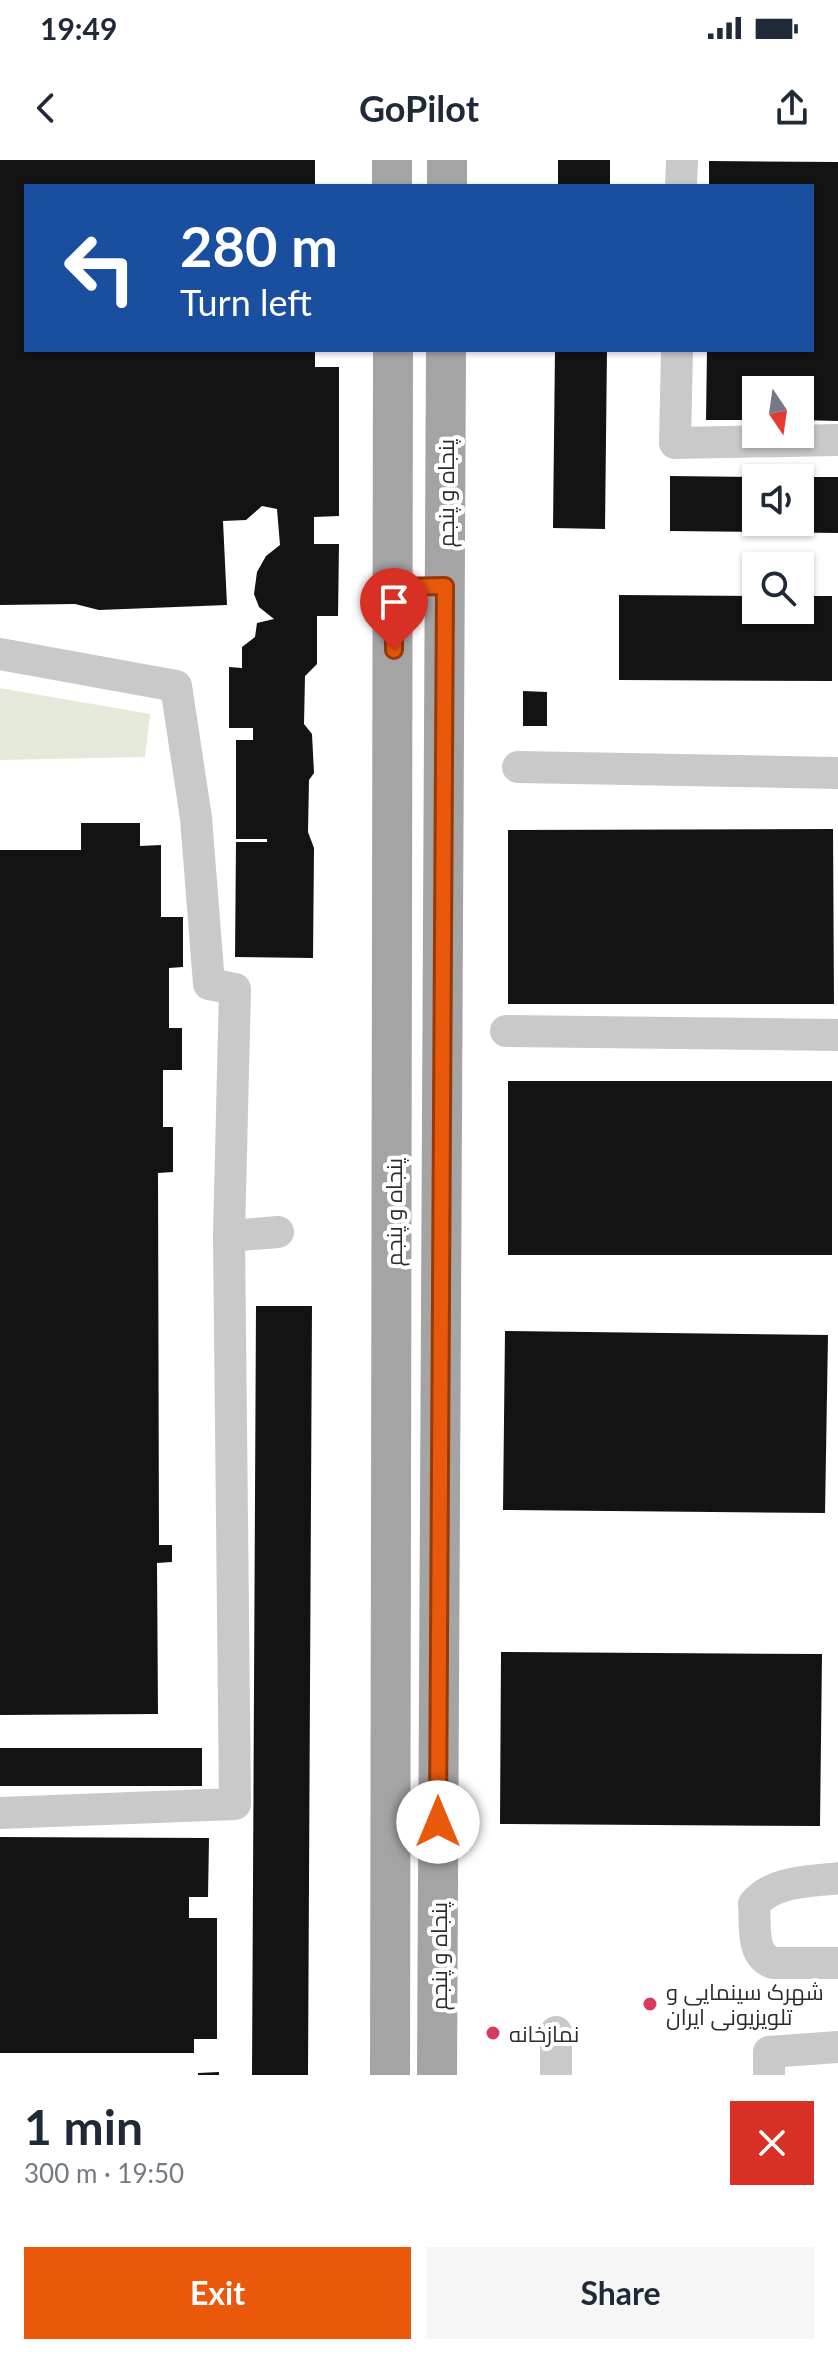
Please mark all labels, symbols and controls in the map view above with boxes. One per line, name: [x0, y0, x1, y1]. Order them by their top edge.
text: 19:49: [40, 10, 117, 46]
icon: back: [24, 86, 68, 130]
text: GoPilot: [359, 86, 479, 130]
icon: share: [770, 86, 814, 130]
text: 280 m: [180, 212, 338, 279]
icon: left: [48, 216, 152, 320]
text: Turn left: [180, 280, 312, 324]
north arrow: [742, 376, 814, 448]
map controls: [742, 376, 814, 624]
street label: پنجاه و پنجم: [432, 439, 462, 547]
button: sound: [742, 464, 814, 536]
button: search: [742, 552, 814, 624]
pin: [360, 568, 428, 650]
icon: arrive: [372, 580, 416, 624]
street label: پنجاه و پنجم: [380, 1158, 410, 1266]
position arrow: [396, 1780, 480, 1864]
street label: پنجاه و پنجم: [425, 1902, 455, 2010]
place label: شهرک سینمایی و تلویزیونی ایران: [666, 1978, 824, 2031]
marker: شهرک سینمایی و تلویزیونی ایران: [641, 1995, 659, 2013]
place label: نمازخانه: [509, 2020, 579, 2047]
marker: نمازخانه: [484, 2024, 502, 2042]
text: 1 min: [24, 2098, 143, 2155]
button: close: [730, 2101, 814, 2185]
text: 300 m · 19:50: [24, 2157, 184, 2189]
button: Exit: [24, 2247, 411, 2339]
button: Share: [427, 2247, 814, 2339]

